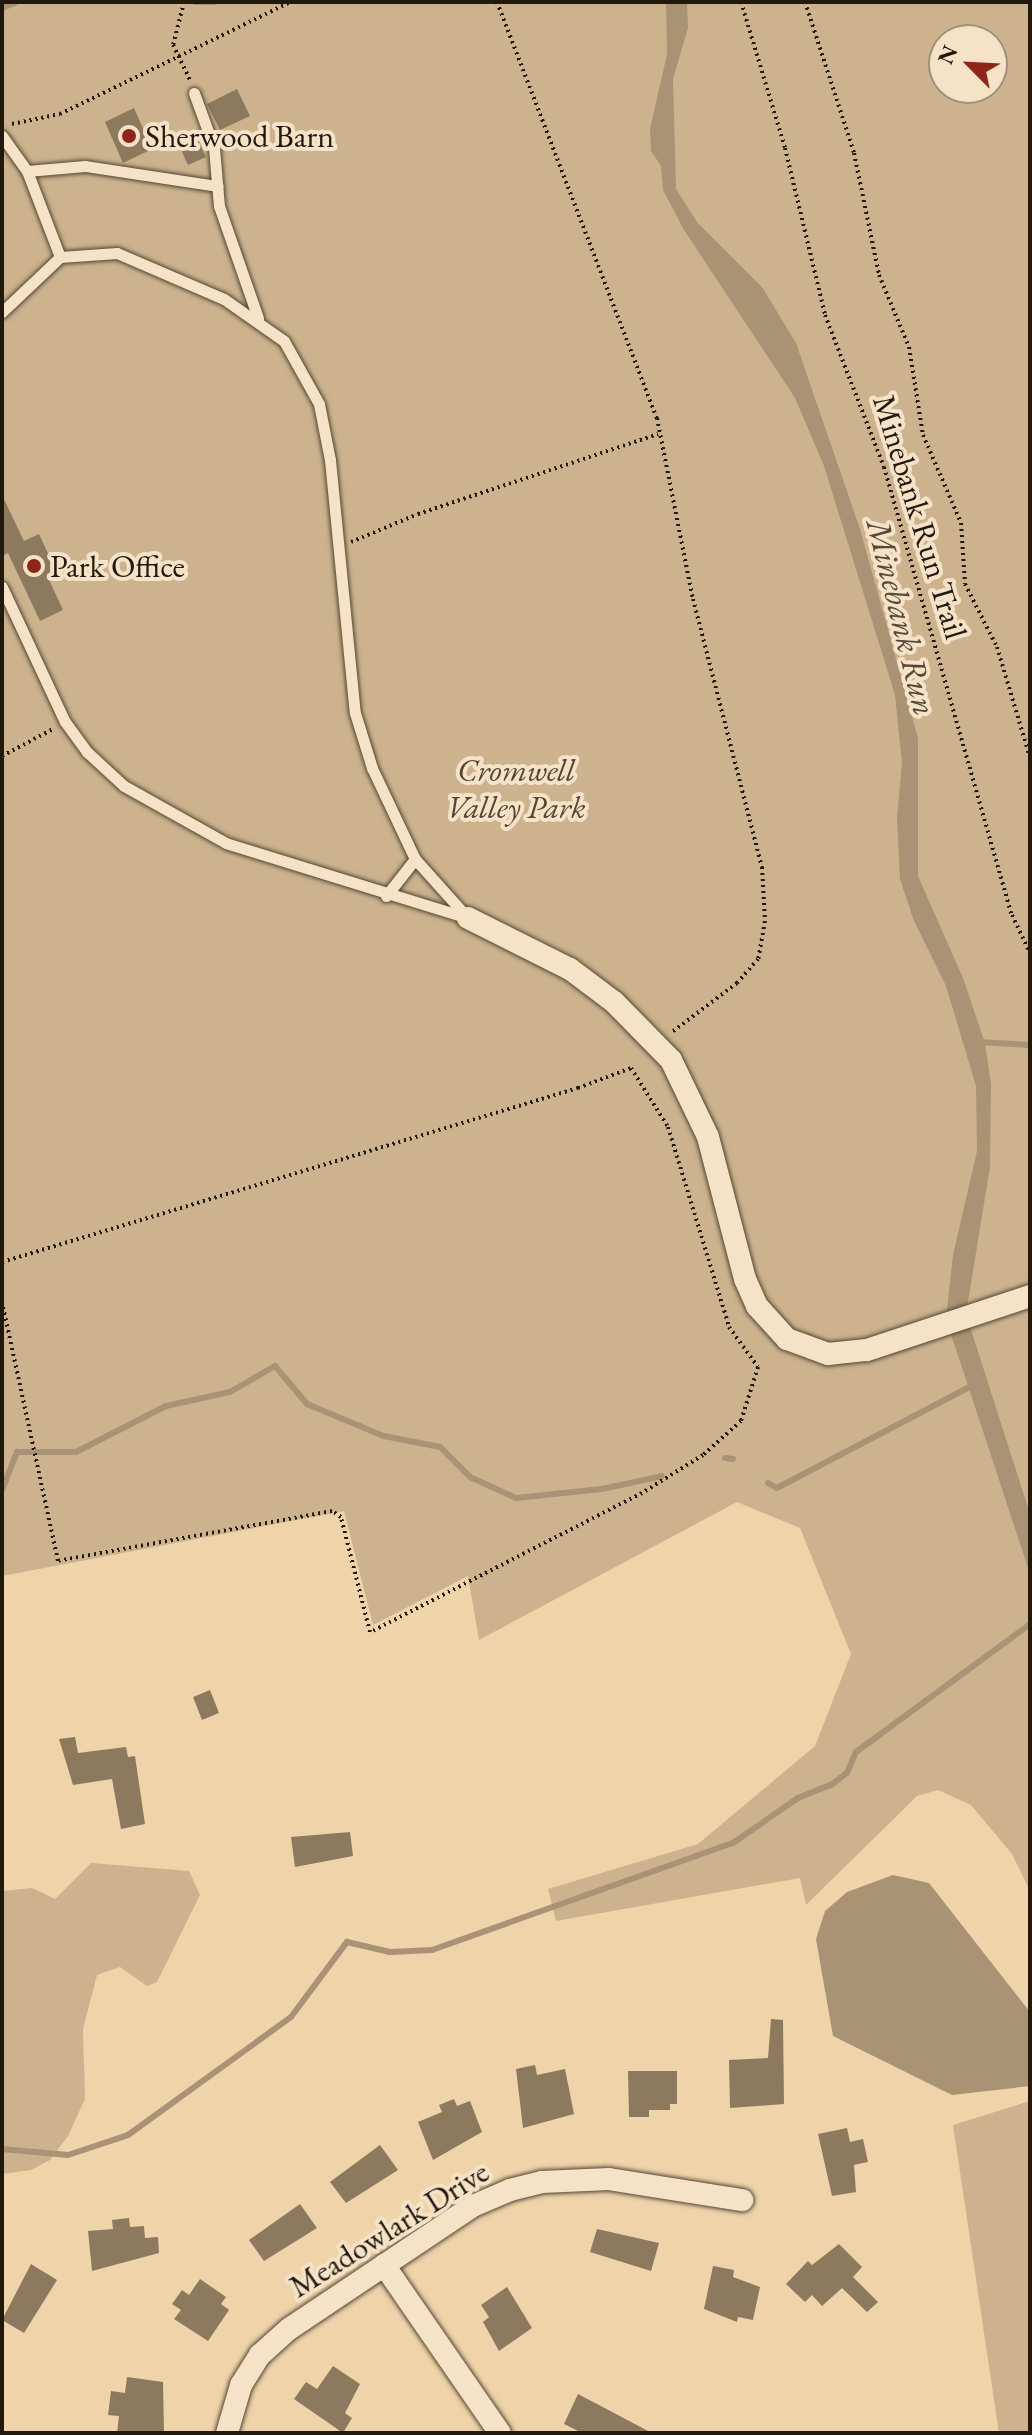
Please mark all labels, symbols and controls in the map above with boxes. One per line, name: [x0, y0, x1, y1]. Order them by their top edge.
north arrow: [928, 24, 1008, 104]
text: N: [931, 41, 964, 69]
place label: Sherwood Barn: [145, 117, 334, 155]
marker: Sherwood Barn: [120, 127, 138, 145]
street label: Minebank Run Trail: [865, 390, 975, 644]
water label: Minebank Run: [858, 515, 946, 719]
place label: Park Office: [50, 547, 185, 585]
marker: Park Office: [25, 557, 43, 575]
park label: Cromwell Valley Park: [447, 752, 585, 827]
street label: Meadowlark Drive: [282, 2152, 496, 2306]

